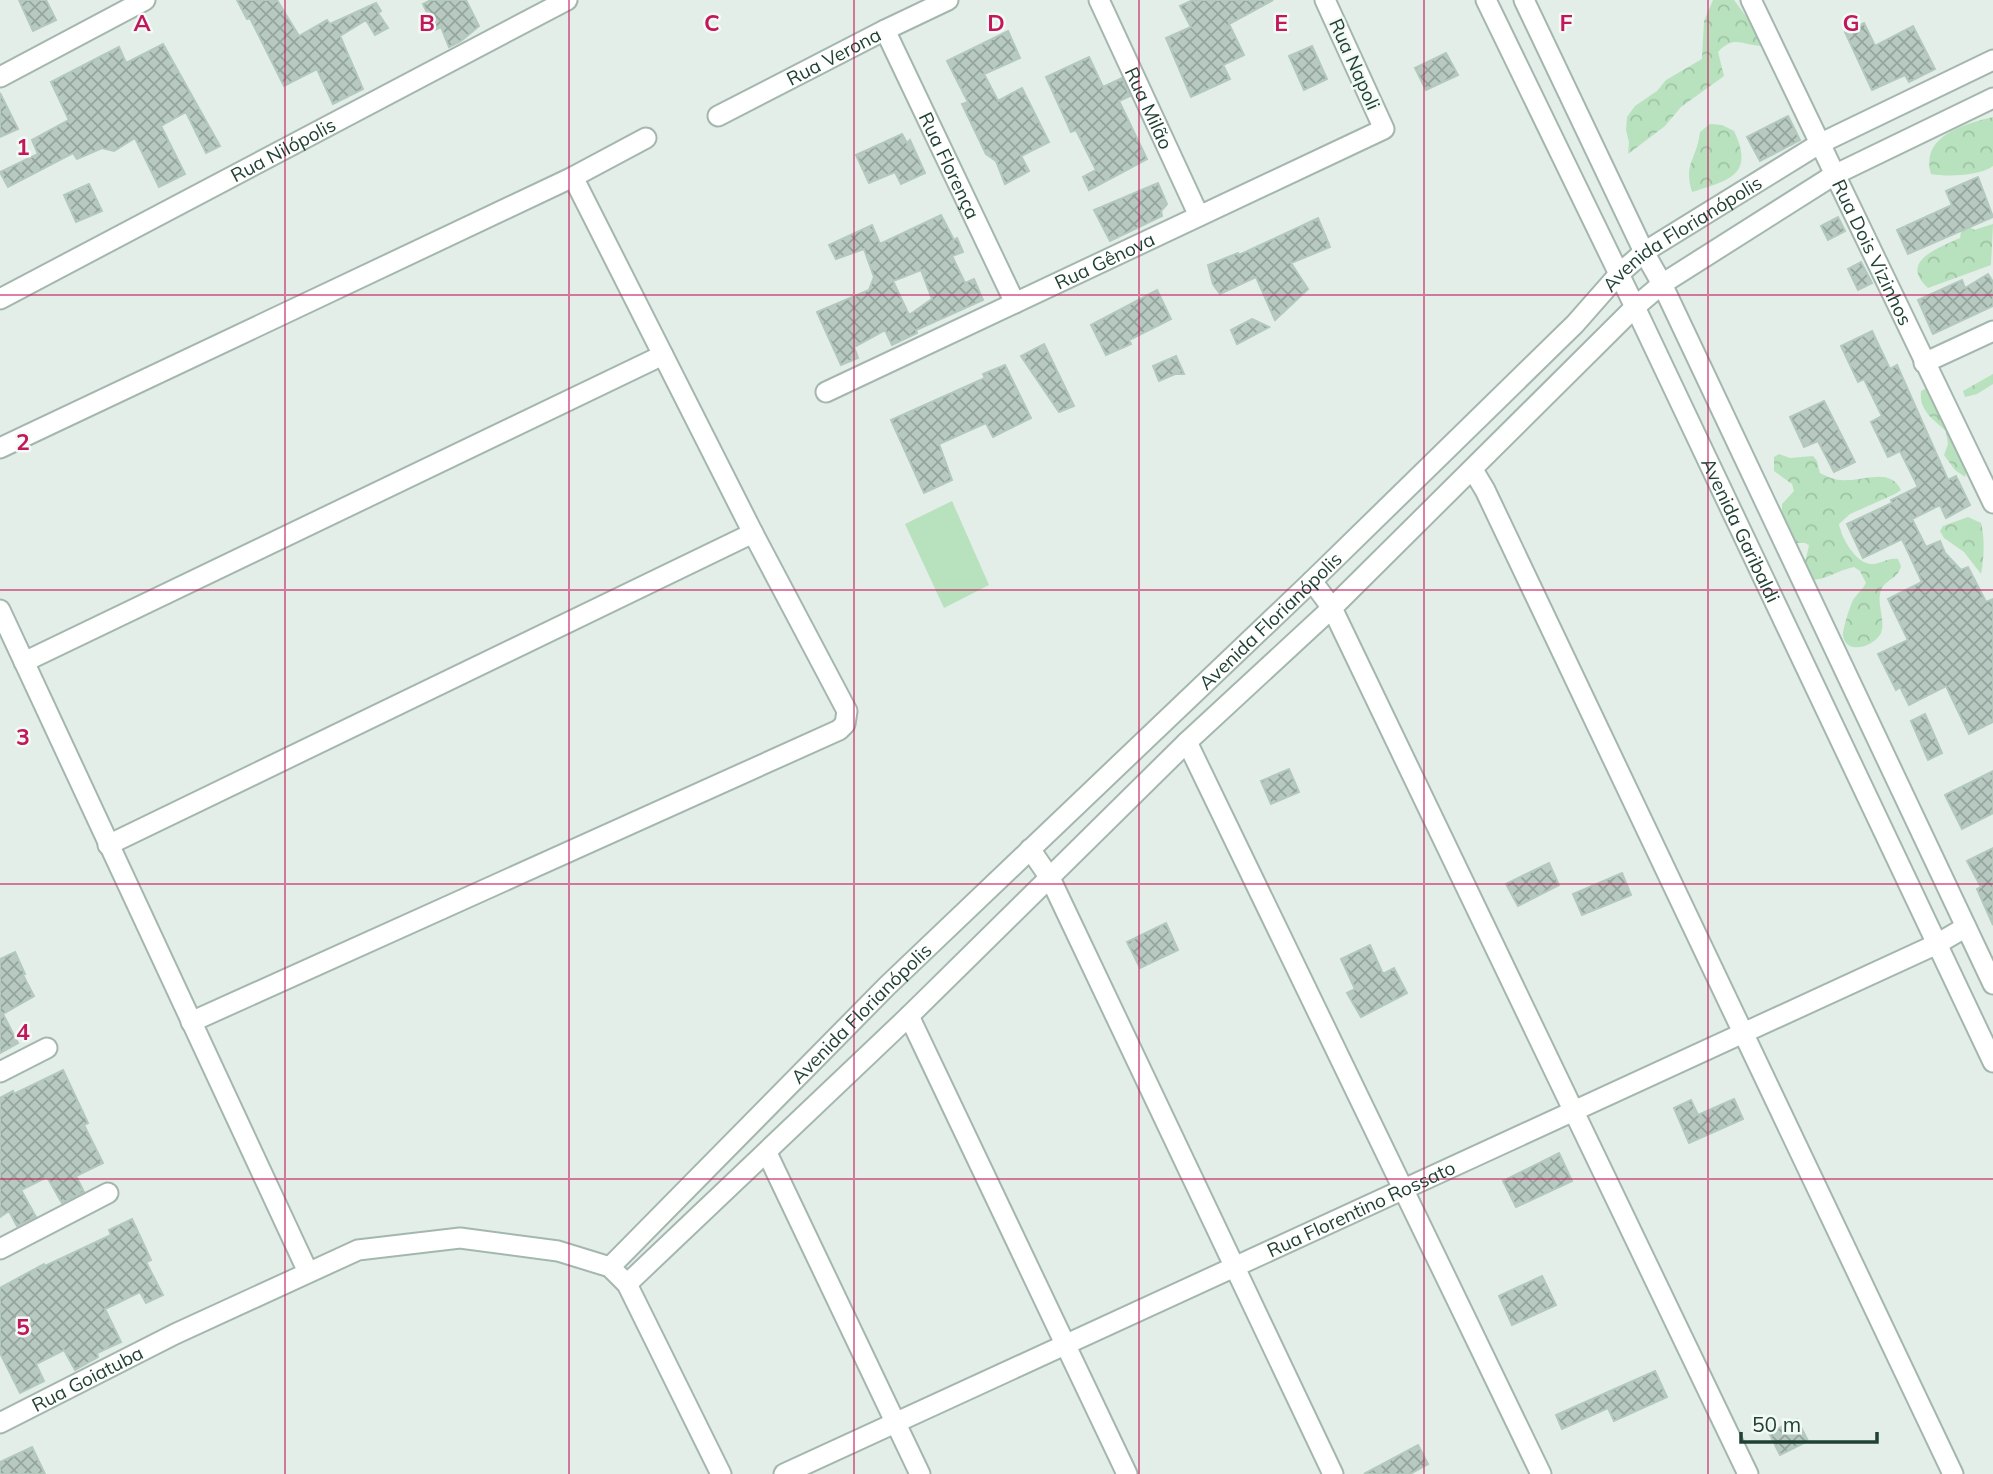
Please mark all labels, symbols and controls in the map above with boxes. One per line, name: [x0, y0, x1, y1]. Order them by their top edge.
text: A: [133, 8, 151, 37]
text: B: [419, 8, 435, 37]
text: C: [704, 8, 720, 37]
text: D: [987, 8, 1005, 37]
text: E: [1274, 8, 1288, 37]
text: F: [1559, 8, 1573, 37]
text: G: [1842, 8, 1860, 37]
street label: Rua Napoli: [1324, 15, 1386, 113]
street label: Rua Verona: [782, 22, 885, 91]
street label: Rua Milão: [1120, 63, 1178, 153]
street label: Rua Florença: [914, 108, 985, 223]
street label: Rua Nilópolis: [226, 112, 340, 187]
text: 1: [16, 132, 30, 161]
street label: Avenida Florianópolis: [1597, 170, 1766, 297]
street label: Rua Dois Vizinhos: [1827, 175, 1918, 329]
street label: Rua Gênova: [1051, 227, 1159, 295]
text: 2: [16, 427, 30, 456]
street label: Avenida Garibaldi: [1696, 454, 1785, 606]
street label: Avenida Florianópolis: [1194, 547, 1347, 695]
text: 3: [16, 722, 30, 751]
street label: Avenida Florianópolis: [786, 938, 936, 1088]
text: 4: [16, 1017, 30, 1046]
street label: Rua Florentino Rossato: [1263, 1155, 1459, 1262]
text: 5: [16, 1312, 30, 1341]
street label: Rua Goiatuba: [28, 1340, 147, 1417]
scale bar: [1741, 1400, 1878, 1444]
text: 50 m: [1752, 1411, 1801, 1437]

